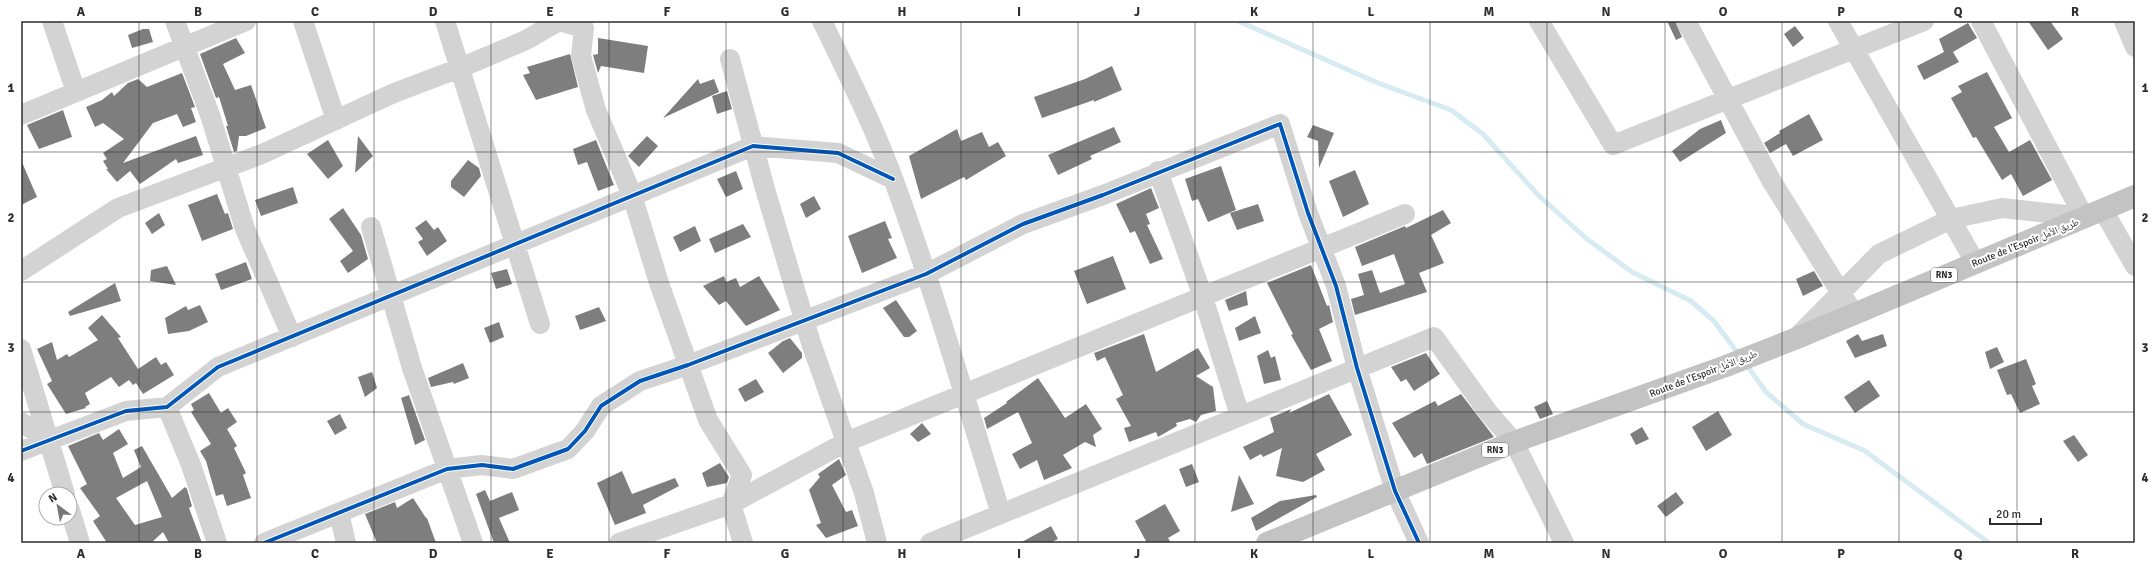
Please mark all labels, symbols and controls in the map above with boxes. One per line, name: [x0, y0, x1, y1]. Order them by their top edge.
text: A: [77, 4, 86, 20]
text: B: [194, 4, 202, 20]
text: C: [311, 4, 319, 20]
text: D: [429, 4, 438, 20]
text: E: [546, 4, 554, 20]
text: F: [664, 4, 671, 20]
text: G: [781, 4, 789, 20]
text: H: [898, 4, 906, 20]
text: I: [1017, 4, 1021, 20]
text: J: [1134, 4, 1140, 20]
text: K: [1250, 4, 1258, 20]
text: L: [1368, 4, 1375, 20]
text: M: [1484, 4, 1495, 20]
text: N: [1601, 4, 1611, 20]
text: O: [1719, 4, 1728, 20]
text: P: [1837, 4, 1845, 20]
text: Q: [1954, 4, 1963, 20]
text: R: [2071, 4, 2079, 20]
text: 1: [7, 80, 15, 96]
text: 1: [2141, 80, 2149, 96]
text: 2: [7, 210, 15, 226]
text: 2: [2141, 210, 2149, 226]
street label: Route de l’Espoir طريق الأمل: [1970, 216, 2081, 270]
road number: RN3: [1931, 268, 1957, 282]
text: 3: [7, 340, 15, 356]
text: 3: [2141, 340, 2149, 356]
street label: Route de l’Espoir طريق الأمل: [1648, 348, 1759, 400]
road number: RN3: [1482, 443, 1508, 457]
text: 4: [7, 470, 15, 486]
text: 4: [2141, 470, 2149, 486]
north arrow: [38, 486, 78, 526]
text: N: [46, 490, 60, 505]
scale bar: [1990, 500, 2041, 526]
text: 20 m: [1996, 507, 2021, 522]
text: A: [77, 546, 86, 562]
text: B: [194, 546, 202, 562]
text: C: [311, 546, 319, 562]
text: D: [429, 546, 438, 562]
text: E: [546, 546, 554, 562]
text: F: [664, 546, 671, 562]
text: G: [781, 546, 789, 562]
text: H: [898, 546, 906, 562]
text: I: [1017, 546, 1021, 562]
text: J: [1134, 546, 1140, 562]
text: K: [1250, 546, 1258, 562]
text: L: [1368, 546, 1375, 562]
text: M: [1484, 546, 1495, 562]
text: N: [1601, 546, 1611, 562]
text: O: [1719, 546, 1728, 562]
text: P: [1837, 546, 1845, 562]
text: Q: [1954, 546, 1963, 562]
text: R: [2071, 546, 2079, 562]

